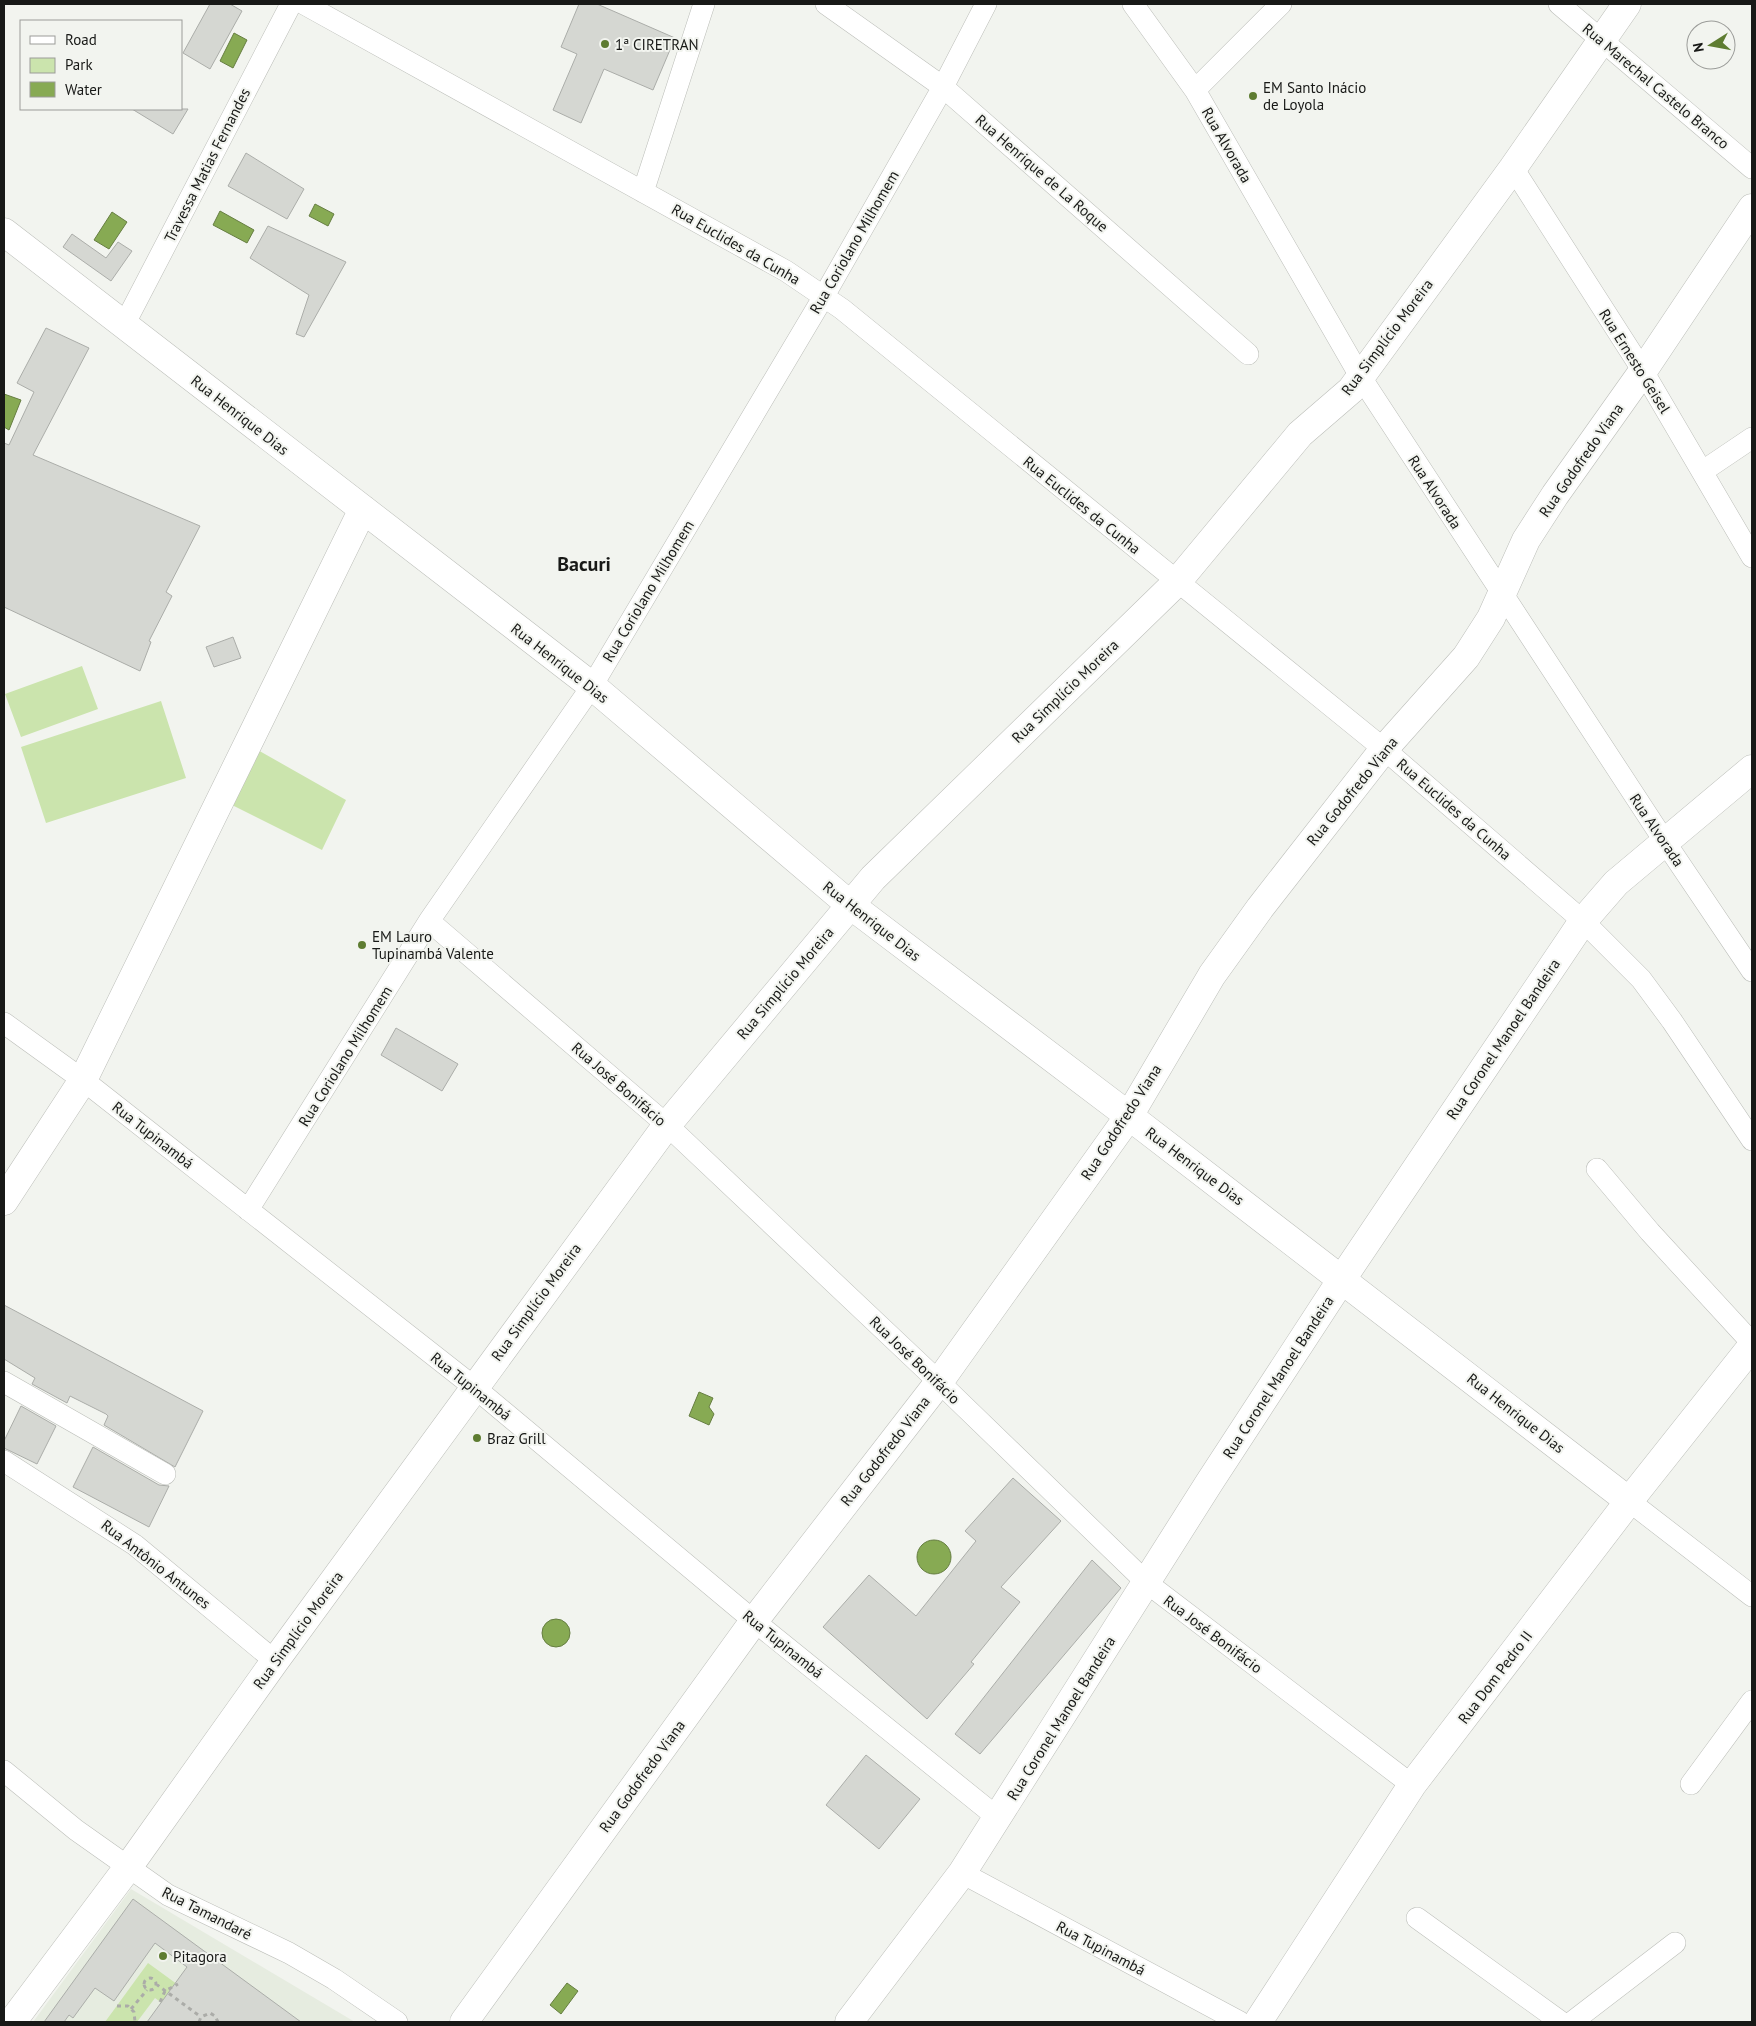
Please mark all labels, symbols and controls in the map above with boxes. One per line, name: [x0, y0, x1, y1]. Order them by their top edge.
street label: Rua Marechal Castelo Branco: [1579, 19, 1733, 153]
legend: [20, 20, 182, 110]
north arrow: [1686, 20, 1736, 70]
text: Road: [65, 30, 97, 49]
place label: 1ª CIRETRAN: [615, 35, 699, 54]
marker: 1ª CIRETRAN: [599, 38, 611, 50]
text: N: [1689, 41, 1708, 54]
text: Park: [65, 55, 93, 74]
place label: EM Santo Inácio de Loyola: [1263, 78, 1366, 114]
text: Water: [65, 80, 102, 99]
street label: Travessa Matias Fernandes: [160, 85, 254, 245]
marker: EM Santo Inácio de Loyola: [1247, 90, 1259, 102]
street label: Rua Alvorada: [1198, 104, 1256, 186]
street label: Rua Henrique de La Roque: [972, 110, 1112, 236]
street label: Rua Coriolano Milhomem: [805, 167, 903, 317]
street label: Rua Euclides da Cunha: [668, 199, 804, 289]
street label: Rua Simplício Moreira: [1337, 275, 1437, 399]
street label: Rua Ernesto Geisel: [1595, 305, 1675, 417]
street label: Rua Henrique Dias: [187, 371, 293, 459]
street label: Rua Godofredo Viana: [1535, 400, 1627, 520]
street label: Rua Euclides da Cunha: [1020, 452, 1144, 558]
street label: Rua Alvorada: [1404, 452, 1466, 532]
street label: Rua Coriolano Milhomem: [598, 517, 698, 665]
district label: Bacuri: [557, 551, 611, 577]
street label: Rua Henrique Dias: [507, 619, 613, 707]
street label: Rua Simplício Moreira: [1008, 635, 1122, 747]
street label: Rua Godofredo Viana: [1302, 733, 1402, 849]
street label: Rua Euclides da Cunha: [1393, 754, 1515, 864]
street label: Rua Alvorada: [1626, 790, 1688, 870]
street label: Rua Henrique Dias: [819, 877, 925, 965]
street label: Rua Simplício Moreira: [732, 923, 838, 1043]
place label: EM Lauro Tupinambá Valente: [372, 927, 494, 963]
marker: EM Lauro Tupinambá Valente: [356, 939, 368, 951]
street label: Rua Coronel Manoel Bandeira: [1442, 955, 1564, 1123]
street label: Rua Coriolano Milhomem: [294, 982, 396, 1130]
street label: Rua José Bonifácio: [568, 1038, 670, 1130]
street label: Rua Godofredo Viana: [1076, 1061, 1166, 1183]
street label: Rua Tupinambá: [108, 1097, 198, 1173]
street label: Rua Henrique Dias: [1142, 1123, 1248, 1209]
street label: Rua Simplício Moreira: [487, 1239, 585, 1365]
street label: Rua Coronel Manoel Bandeira: [1218, 1292, 1338, 1462]
street label: Rua José Bonifácio: [866, 1312, 964, 1408]
street label: Rua Tupinambá: [427, 1348, 515, 1424]
street label: Rua Henrique Dias: [1463, 1369, 1569, 1457]
street label: Rua Godofredo Viana: [836, 1392, 934, 1510]
place label: Braz Grill: [487, 1429, 546, 1448]
marker: Braz Grill: [471, 1432, 483, 1444]
street label: Rua Antônio Antunes: [97, 1515, 215, 1613]
street label: Rua Simplício Moreira: [249, 1567, 347, 1693]
street label: Rua José Bonifácio: [1160, 1591, 1266, 1677]
street label: Rua Tupinambá: [739, 1606, 827, 1682]
street label: Rua Dom Pedro II: [1454, 1627, 1536, 1727]
street label: Rua Coronel Manoel Bandeira: [1003, 1632, 1119, 1804]
street label: Rua Godofredo Viana: [595, 1716, 689, 1836]
street label: Rua Tamandaré: [159, 1882, 255, 1944]
street label: Rua Tupinambá: [1053, 1917, 1149, 1979]
place label: Pitagora: [173, 1947, 227, 1966]
marker: Pitagora: [157, 1950, 169, 1962]

